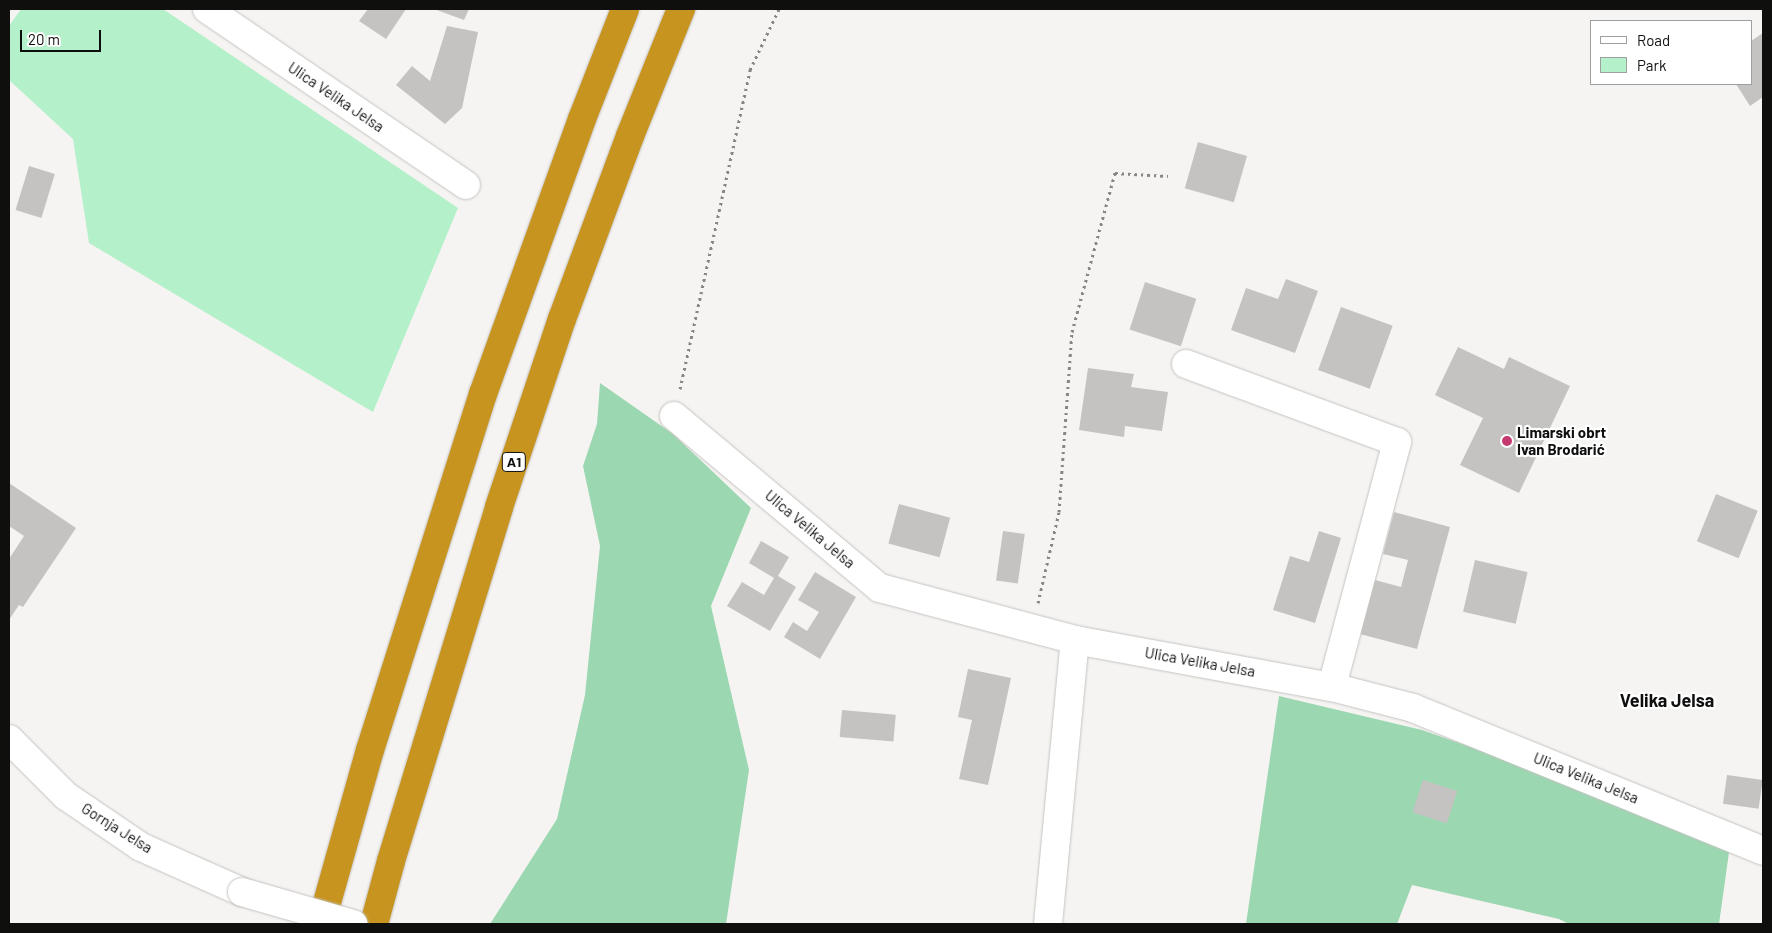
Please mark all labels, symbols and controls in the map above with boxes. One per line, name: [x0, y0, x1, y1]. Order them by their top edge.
scale bar: [22, 20, 104, 52]
legend: [1590, 20, 1752, 85]
text: 20 m: [28, 30, 60, 48]
text: Road: [1637, 31, 1670, 49]
text: Park: [1637, 56, 1666, 74]
street label: Ulica Velika Jelsa: [285, 58, 387, 136]
place label: Limarski obrt Ivan Brodarić: [1517, 423, 1606, 458]
marker: Limarski obrt Ivan Brodarić: [1501, 435, 1513, 447]
road number: A1: [502, 451, 526, 474]
street label: Ulica Velika Jelsa: [761, 486, 859, 572]
street label: Ulica Velika Jelsa: [1143, 643, 1257, 681]
district label: Velika Jelsa: [1620, 689, 1714, 711]
street label: Ulica Velika Jelsa: [1531, 749, 1641, 807]
street label: Gornja Jelsa: [78, 799, 156, 857]

